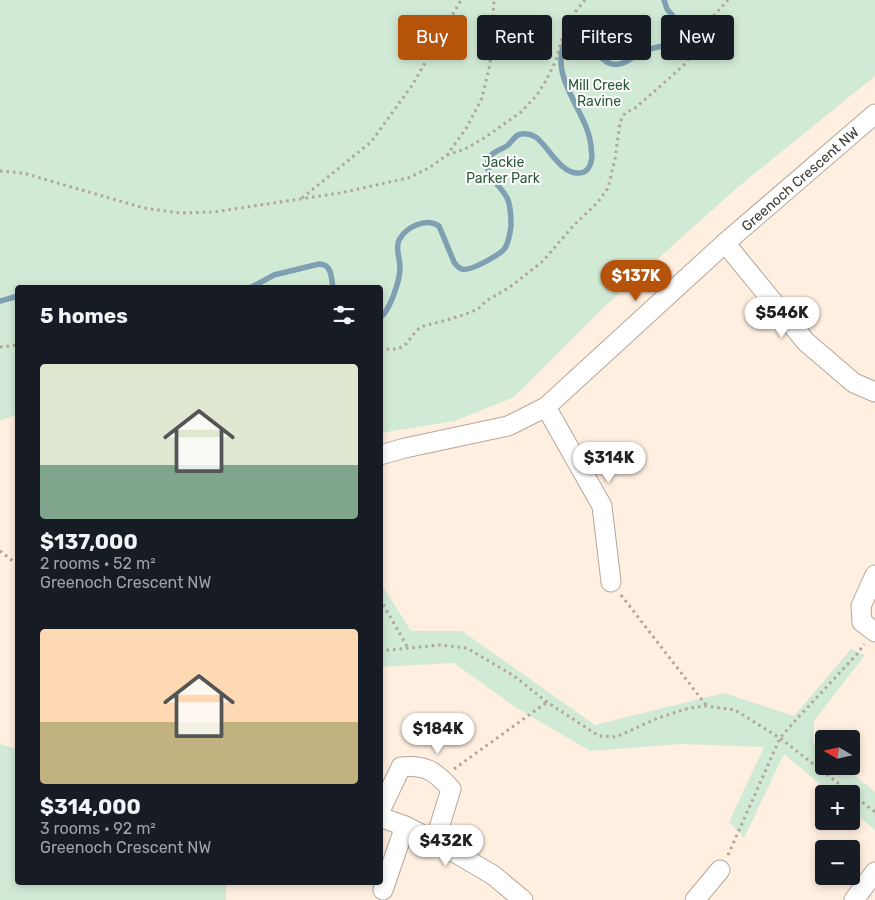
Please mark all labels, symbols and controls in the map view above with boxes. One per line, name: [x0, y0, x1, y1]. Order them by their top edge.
chip: Buy: [398, 15, 467, 60]
chip: Rent: [477, 15, 552, 60]
chip: Filters: [562, 15, 651, 60]
chip: New: [661, 15, 734, 60]
park label: Mill Creek Ravine: [568, 77, 631, 110]
street label: Greenoch Crescent NW: [738, 124, 862, 235]
park label: Jackie Parker Park: [466, 154, 541, 187]
pin: $137K: [601, 260, 671, 302]
text: $137K: [612, 266, 660, 285]
pin: $546K: [747, 296, 817, 339]
icon: filters: [330, 301, 358, 329]
text: 5 homes: [40, 303, 128, 328]
text: $546K: [756, 303, 808, 322]
icon: home: [154, 396, 244, 486]
pin: $314K: [574, 442, 644, 484]
text: $314K: [584, 448, 634, 467]
text: $137,000: [40, 529, 138, 554]
text: 2 rooms · 52 m²: [40, 554, 156, 573]
text: Greenoch Crescent NW: [40, 573, 211, 592]
icon: home: [154, 661, 244, 751]
pin: $184K: [403, 712, 473, 755]
text: $184K: [412, 719, 464, 738]
north arrow: [815, 730, 860, 775]
map controls: [815, 730, 860, 885]
button: +: [815, 785, 860, 830]
text: $314,000: [40, 794, 141, 819]
text: 3 rooms · 92 m²: [40, 819, 156, 838]
pin: $432K: [411, 824, 481, 867]
text: $432K: [419, 831, 473, 850]
text: Greenoch Crescent NW: [40, 838, 211, 857]
button: −: [815, 840, 860, 885]

